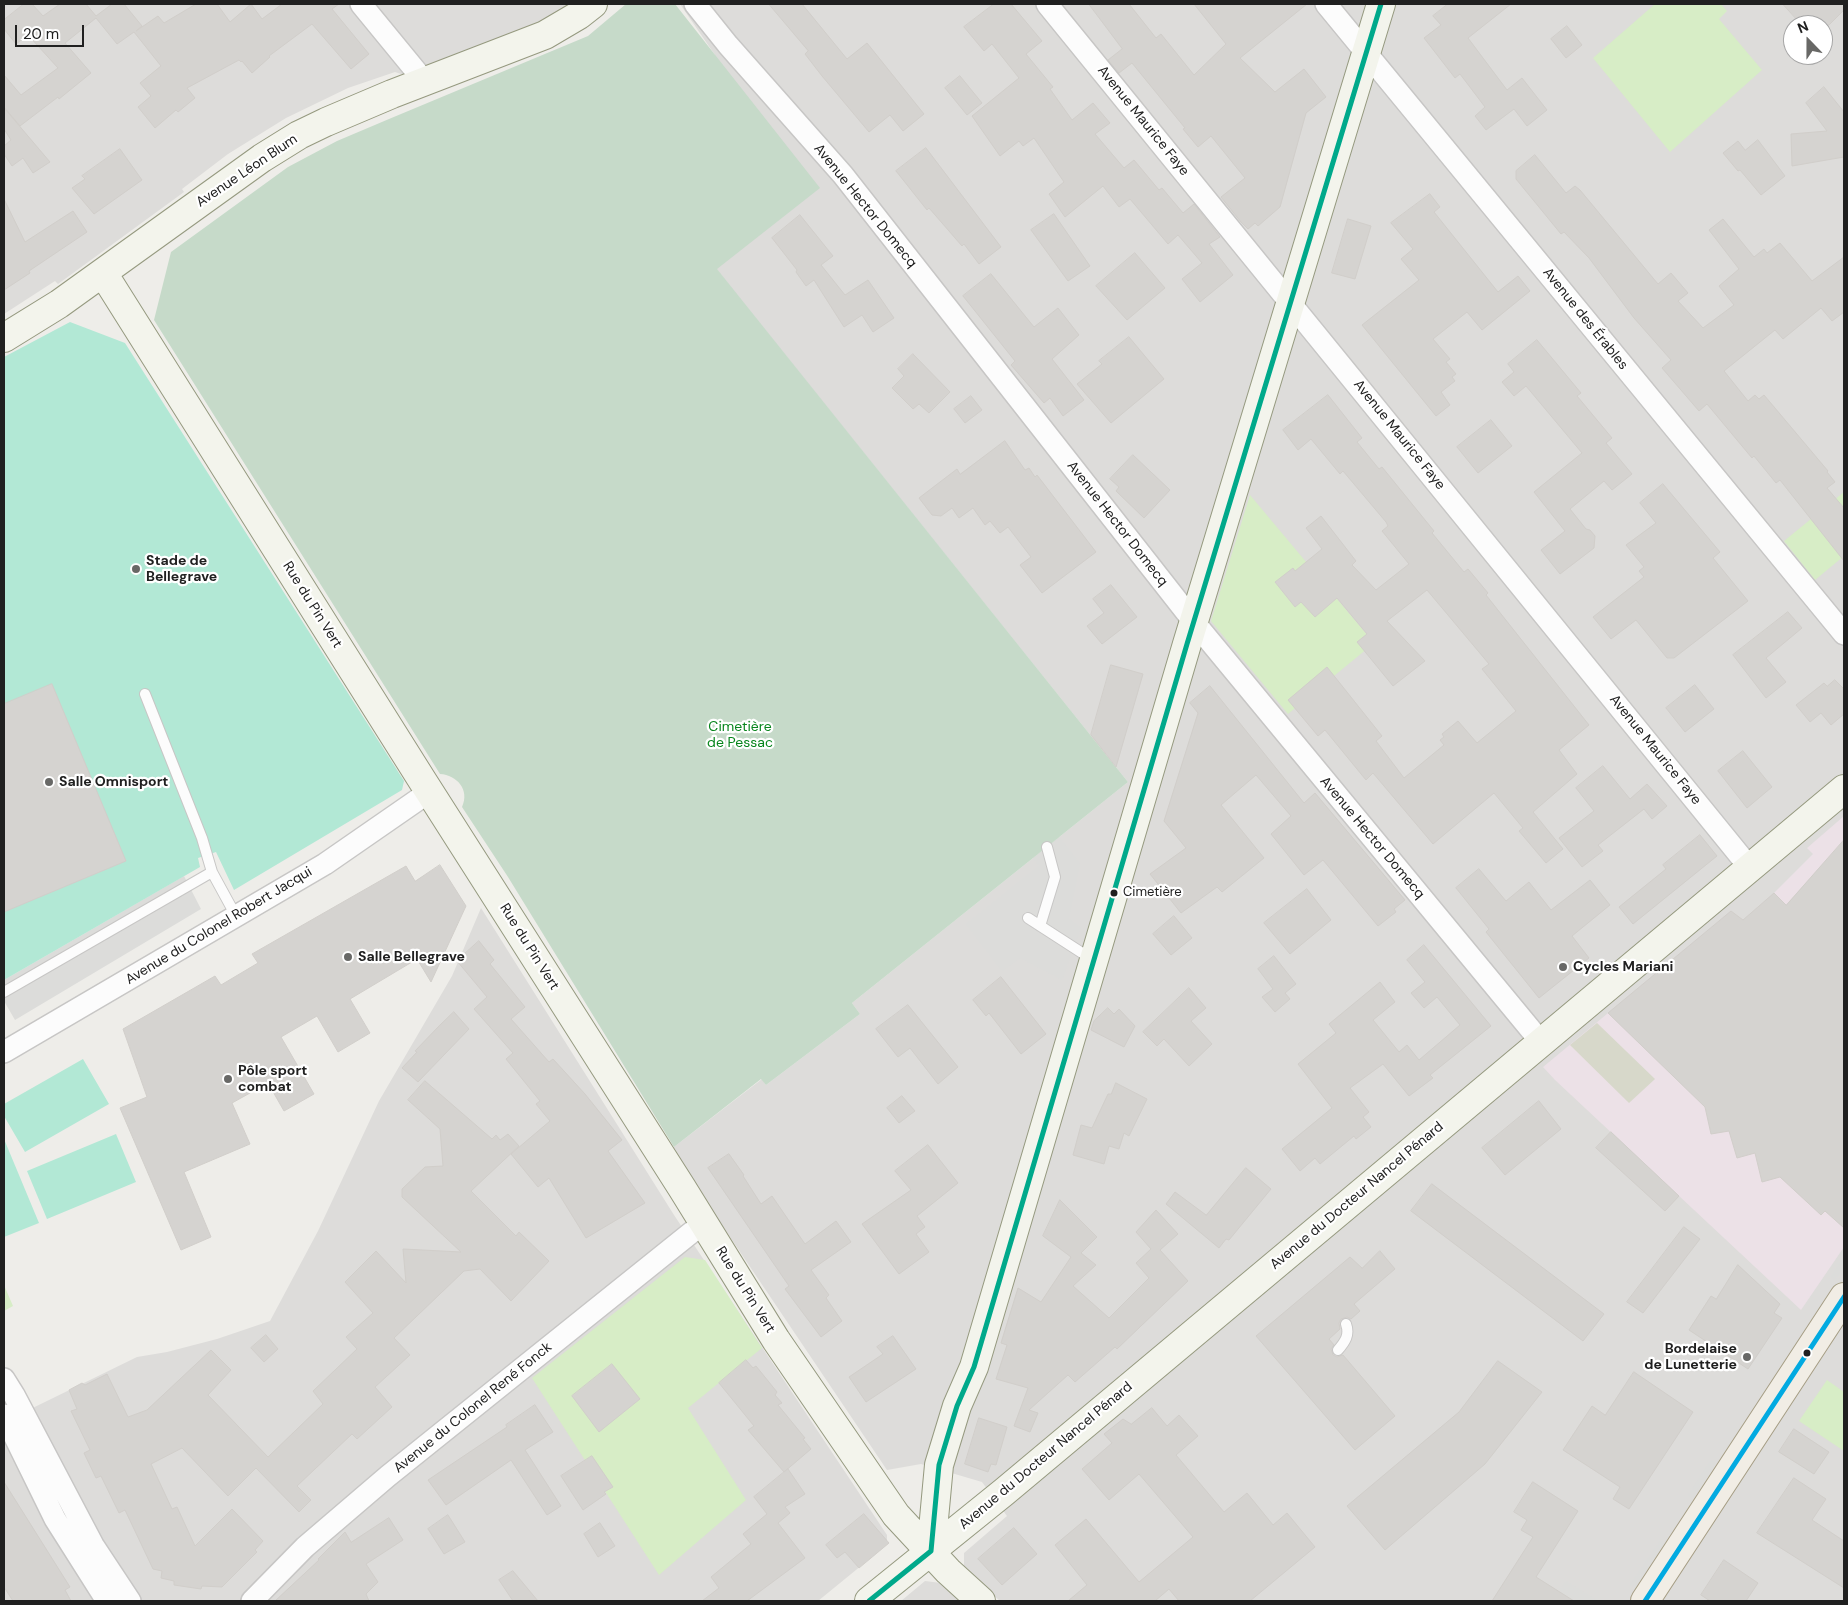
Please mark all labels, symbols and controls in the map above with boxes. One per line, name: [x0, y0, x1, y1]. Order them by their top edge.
scale bar: [18, 15, 86, 47]
north arrow: [1783, 15, 1833, 65]
text: N: [1795, 17, 1811, 37]
text: 20 m: [23, 24, 59, 44]
street label: Avenue Maurice Faye: [1094, 63, 1192, 179]
street label: Avenue Léon Blum: [193, 131, 301, 211]
street label: Avenue Hector Domecq: [810, 141, 920, 271]
street label: Avenue des Érables: [1539, 265, 1631, 373]
street label: Avenue Maurice Faye: [1350, 377, 1448, 493]
street label: Avenue Hector Domecq: [1063, 458, 1171, 590]
place label: Stade de Bellegrave: [146, 553, 217, 586]
street label: Rue du Pin Vert: [279, 559, 345, 651]
marker: Stade de Bellegrave: [130, 563, 142, 575]
street label: Avenue Maurice Faye: [1606, 692, 1704, 808]
park label: Cimetière de Pessac: [707, 719, 773, 752]
place label: Salle Omnisport: [59, 774, 168, 790]
street label: Avenue Hector Domecq: [1316, 774, 1428, 902]
marker: Salle Omnisport: [43, 776, 55, 788]
street label: Avenue du Colonel Robert Jacqui: [123, 864, 315, 988]
place label: Cimetière: [1123, 885, 1182, 901]
marker: Cimetière: [1109, 888, 1119, 898]
street label: Rue du Pin Vert: [496, 901, 562, 993]
place label: Salle Bellegrave: [358, 949, 465, 965]
marker: Salle Bellegrave: [342, 951, 354, 963]
place label: Cycles Mariani: [1573, 959, 1673, 975]
marker: Cycles Mariani: [1557, 961, 1569, 973]
place label: Pôle sport combat: [238, 1063, 307, 1096]
marker: Pôle sport combat: [222, 1073, 234, 1085]
street label: Avenue du Docteur Nancel Pénard: [1267, 1119, 1447, 1273]
street label: Rue du Pin Vert: [712, 1244, 778, 1336]
street label: Avenue du Colonel René Fonck: [391, 1339, 555, 1477]
place label: Bordelaise de Lunetterie: [1644, 1341, 1737, 1374]
unlabelled marker: [1802, 1348, 1812, 1358]
marker: Bordelaise de Lunetterie: [1741, 1351, 1753, 1363]
street label: Avenue du Docteur Nancel Pénard: [956, 1379, 1136, 1533]

